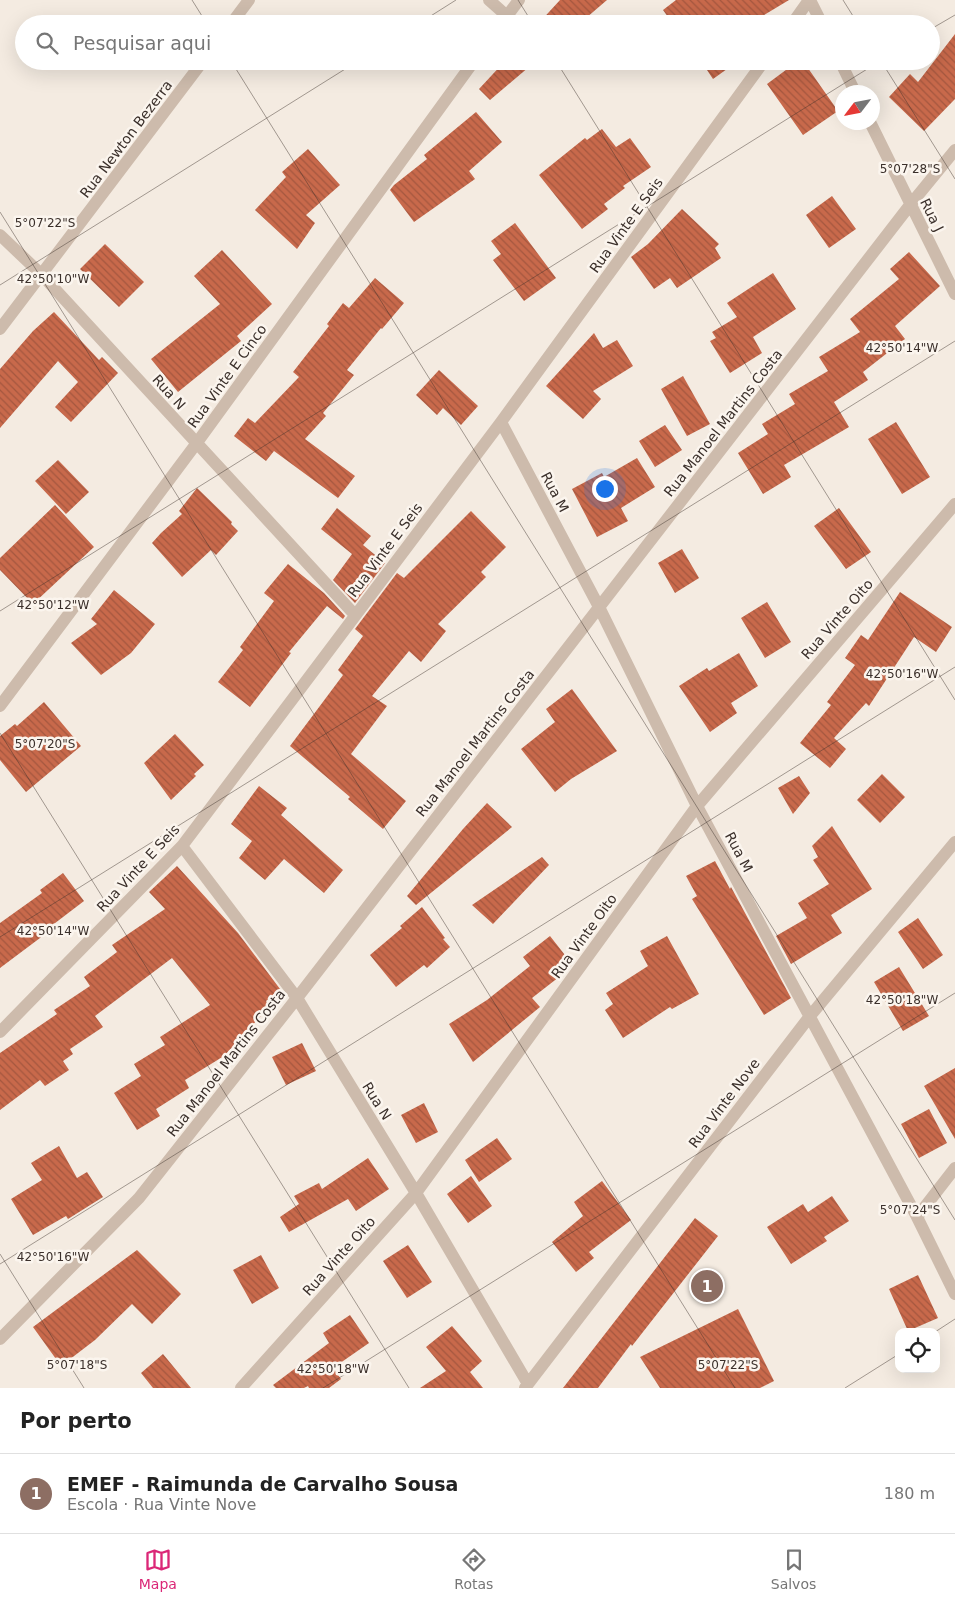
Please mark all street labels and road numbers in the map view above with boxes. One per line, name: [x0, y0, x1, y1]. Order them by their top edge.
street label: Rua Newton Bezerra: [77, 77, 175, 201]
street label: Rua Vinte E Seis: [586, 174, 666, 276]
street label: Rua J: [917, 196, 947, 234]
street label: Rua Vinte E Cinco: [184, 321, 270, 431]
street label: Rua Manoel Martins Costa: [661, 346, 785, 500]
street label: Rua N: [149, 371, 189, 413]
street label: Rua M: [538, 469, 572, 515]
street label: Rua Vinte E Seis: [344, 500, 426, 600]
street label: Rua Vinte Oito: [798, 576, 876, 662]
street label: Rua Manoel Martins Costa: [413, 666, 537, 820]
street label: Rua Vinte E Seis: [93, 821, 183, 915]
street label: Rua M: [722, 829, 756, 875]
street label: Rua Vinte Oito: [548, 891, 620, 981]
street label: Rua Manoel Martins Costa: [164, 986, 288, 1140]
street label: Rua Vinte Nove: [685, 1055, 763, 1151]
street label: Rua N: [359, 1079, 395, 1123]
street label: Rua Vinte Oito: [299, 1213, 379, 1299]

